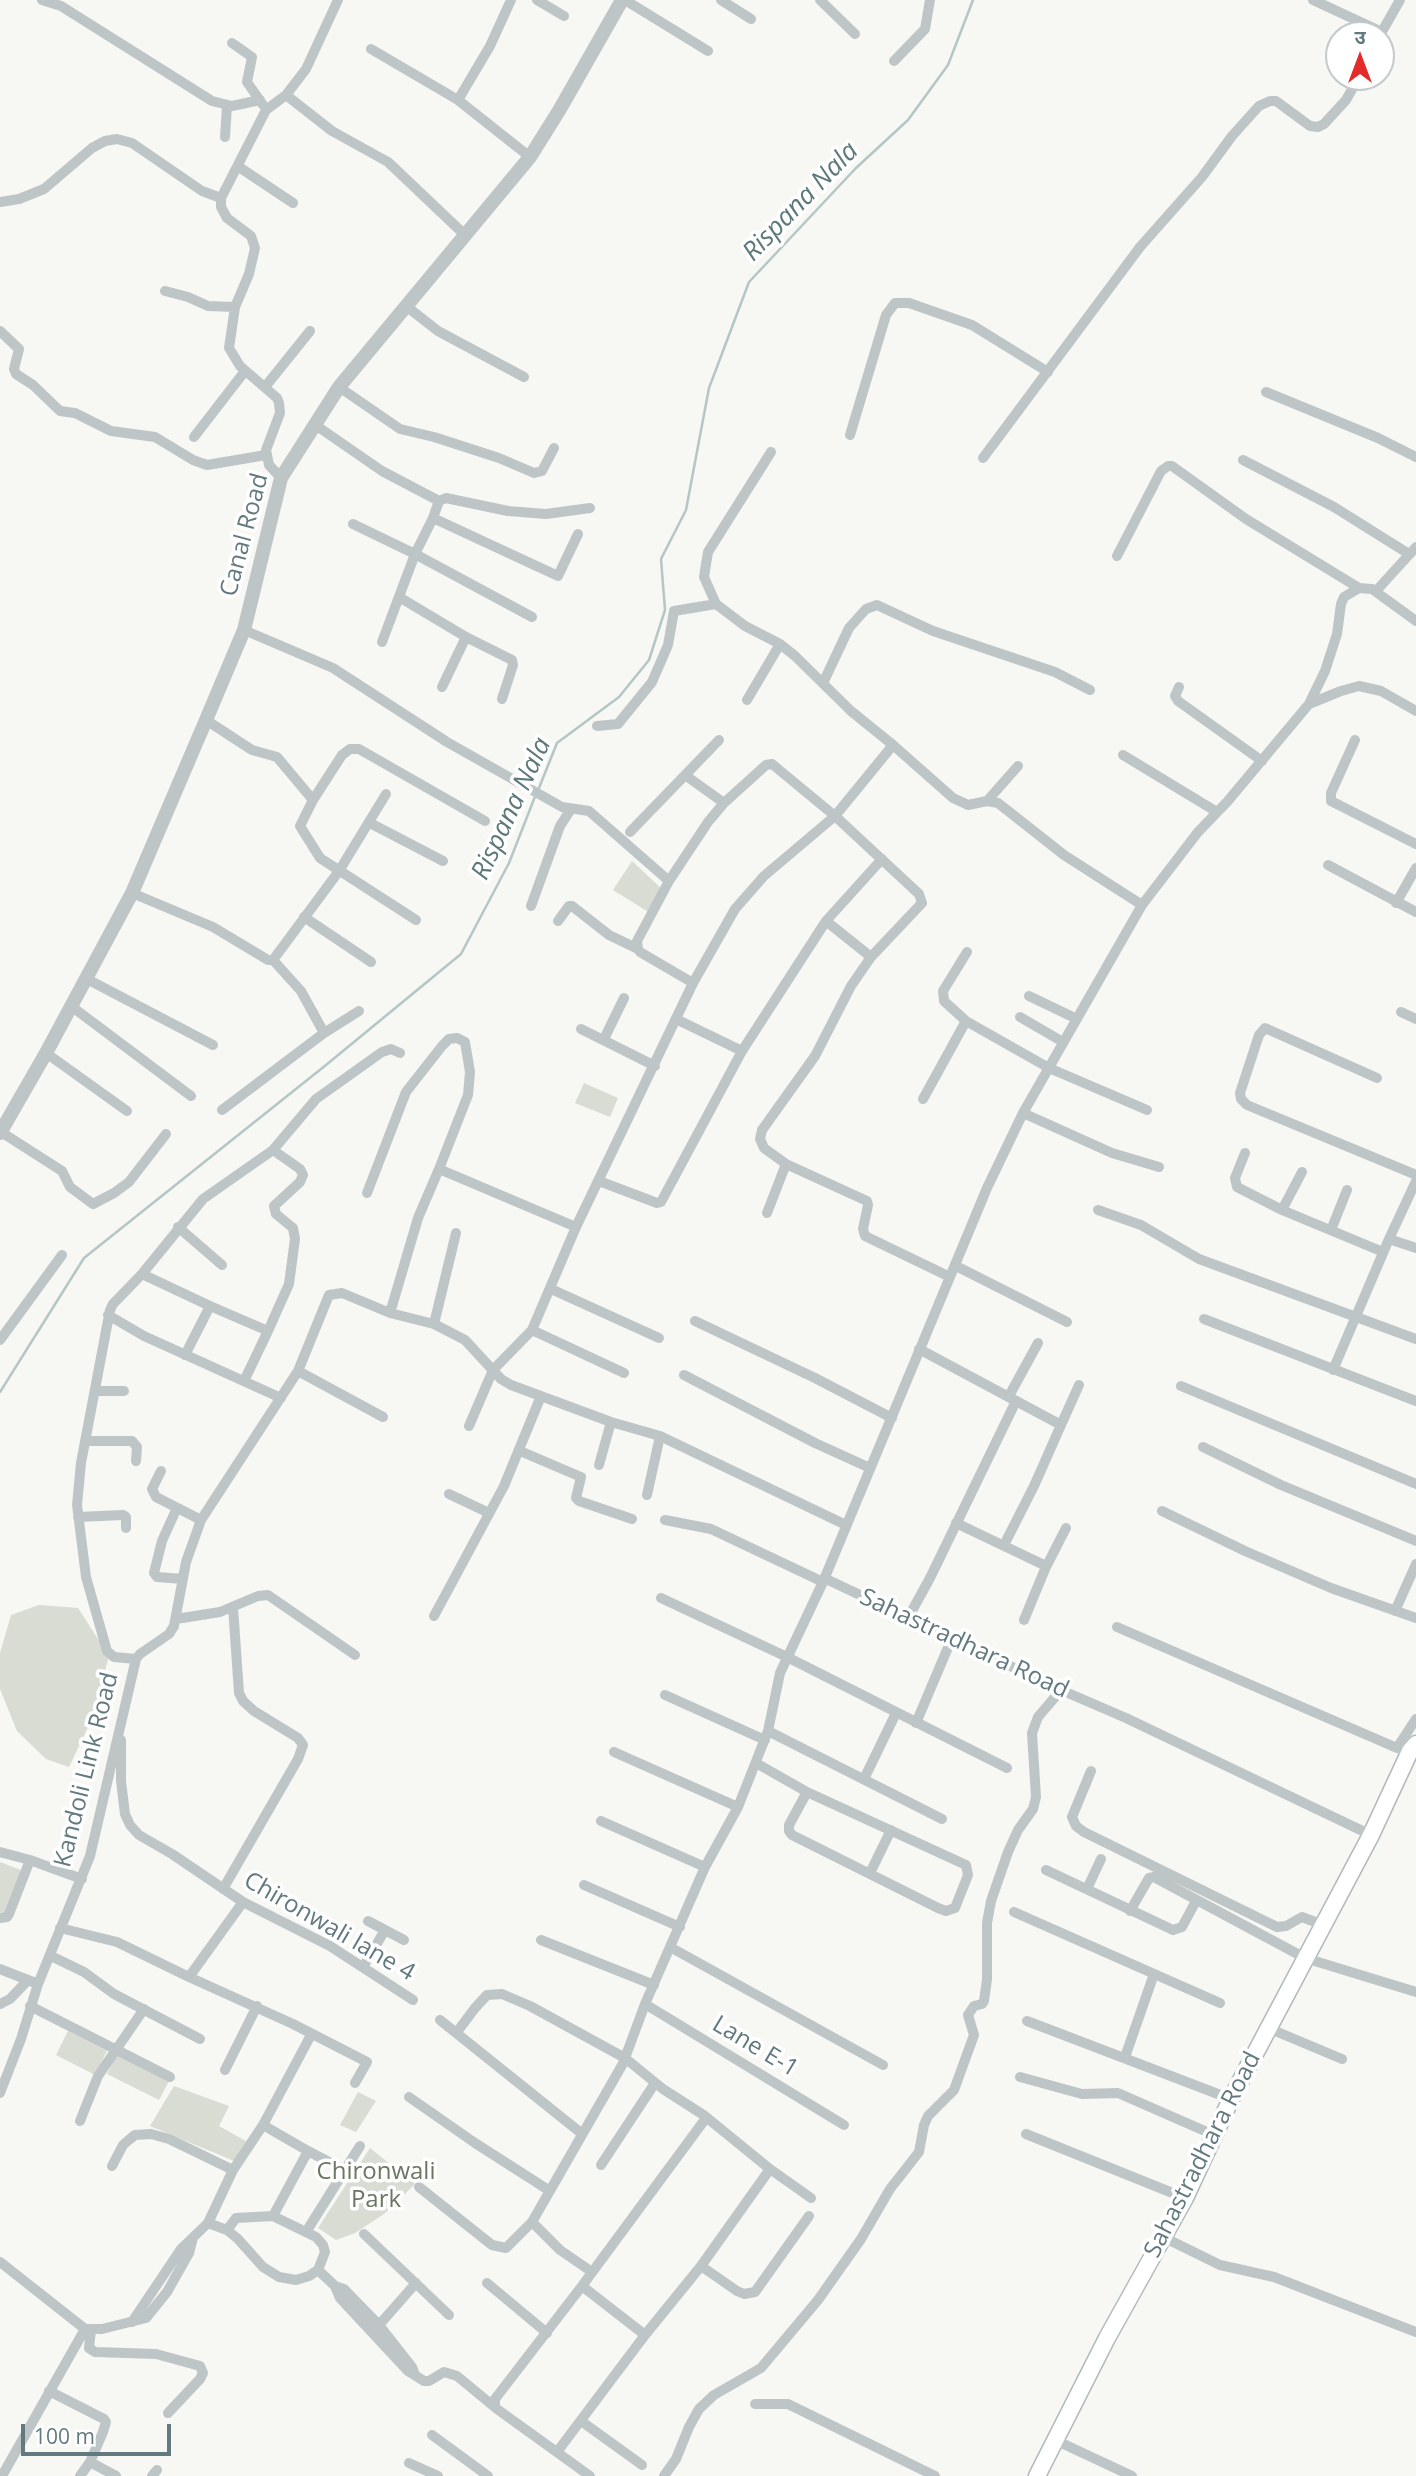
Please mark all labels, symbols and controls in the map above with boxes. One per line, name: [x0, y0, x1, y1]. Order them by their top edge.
north arrow: [1325, 21, 1395, 91]
text: उ: [1354, 24, 1366, 50]
water label: Rispana Nala: [737, 136, 865, 268]
street label: Canal Road: [215, 470, 275, 600]
water label: Rispana Nala: [466, 733, 558, 885]
street label: Sahastradhara Road: [855, 1583, 1073, 1705]
street label: Kandoli Link Road: [49, 1670, 125, 1870]
street label: Chironwali lane 4: [238, 1866, 420, 1988]
street label: Lane E-1: [707, 2010, 803, 2084]
street label: Sahastradhara Road: [1139, 2047, 1267, 2263]
park label: Chironwali Park: [317, 2158, 435, 2214]
scale bar: [24, 2410, 175, 2454]
text: 100 m: [34, 2422, 95, 2450]

